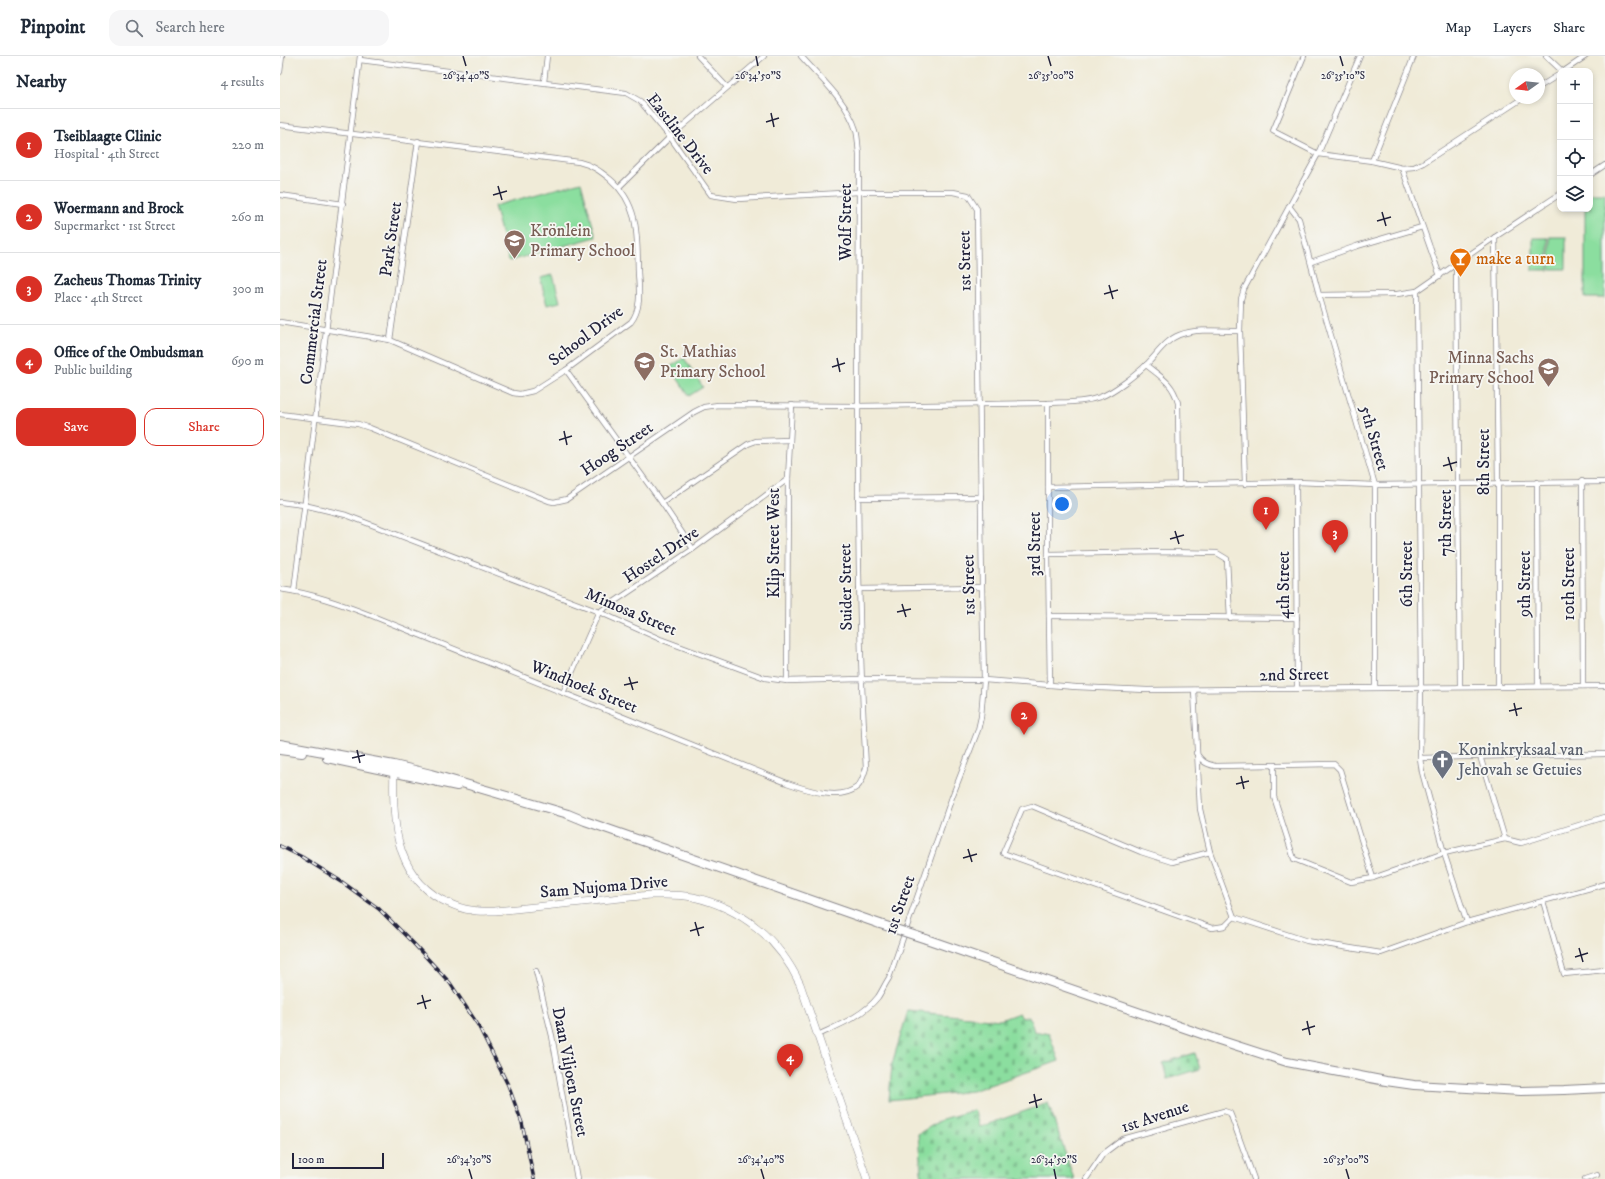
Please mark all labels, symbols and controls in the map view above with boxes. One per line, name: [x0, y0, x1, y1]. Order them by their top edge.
search box: [109, 10, 389, 46]
text: Pinpoint: [20, 16, 85, 39]
icon: search: [123, 17, 145, 39]
text: Search here: [155, 18, 225, 37]
text: Map: [1445, 19, 1471, 37]
text: Layers: [1493, 19, 1531, 37]
text: Share: [1553, 19, 1585, 37]
north arrow: [1509, 68, 1545, 104]
map controls: [1557, 68, 1593, 212]
button: +: [1557, 68, 1593, 104]
text: 26°34'40"S: [443, 70, 489, 82]
text: 26°34'50"S: [735, 70, 781, 82]
text: 26°35'00"S: [1028, 70, 1074, 82]
text: 26°35'10"S: [1321, 70, 1365, 82]
text: Nearby: [16, 71, 66, 93]
text: 4 results: [221, 74, 264, 90]
street label: Eastline Drive: [641, 89, 719, 179]
button: −: [1557, 104, 1593, 140]
text: Tseiblaagte Clinic: [54, 127, 161, 146]
text: 1: [27, 137, 31, 153]
text: 220 m: [232, 137, 264, 153]
button: locate: [1557, 140, 1593, 176]
text: Hospital · 4th Street: [54, 146, 160, 162]
button: layers: [1557, 176, 1593, 212]
street label: Wolf Street: [835, 183, 857, 262]
text: Woermann and Brock: [54, 199, 184, 218]
street label: Park Street: [375, 199, 407, 278]
text: 2: [26, 209, 32, 225]
text: 260 m: [231, 209, 264, 225]
text: Supermarket · 1st Street: [54, 218, 175, 234]
place label: Krönlein Primary School: [530, 220, 635, 262]
school or university icon: Krönlein Primary School: [502, 228, 528, 261]
street label: 1st Street: [953, 230, 977, 292]
bar icon: make a turn: [1447, 246, 1473, 279]
place label: make a turn: [1476, 248, 1555, 270]
street label: Commercial Street: [295, 257, 333, 386]
text: Zacheus Thomas Trinity: [54, 271, 201, 290]
text: 3: [27, 281, 31, 297]
text: 300 m: [233, 281, 264, 297]
text: Place · 4th Street: [54, 290, 143, 306]
street label: School Drive: [544, 301, 628, 371]
place label: St. Mathias Primary School: [660, 341, 765, 383]
text: Office of the Ombudsman: [54, 343, 204, 362]
place label: Minna Sachs Primary School: [1429, 347, 1534, 389]
school or university icon: St. Mathias Primary School: [632, 349, 658, 382]
text: 4: [25, 353, 33, 369]
text: 690 m: [231, 353, 264, 369]
school or university icon: Minna Sachs Primary School: [1536, 355, 1562, 388]
text: Public building: [54, 362, 132, 378]
street label: 5th Street: [1354, 403, 1394, 474]
button: Save: [16, 408, 136, 446]
button: Share: [144, 408, 264, 446]
street label: Hoog Street: [577, 416, 658, 481]
street label: 8th Street: [1473, 428, 1495, 495]
street label: Klip Street West: [763, 487, 785, 598]
street label: 7th Street: [1435, 489, 1457, 557]
your location: [1052, 494, 1072, 514]
pin: 1: [1253, 497, 1279, 530]
street label: 3rd Street: [1024, 511, 1046, 576]
pin: 3: [1322, 520, 1348, 553]
street label: Hostel Drive: [619, 522, 703, 588]
street label: 6th Street: [1396, 540, 1418, 608]
street label: Suider Street: [834, 543, 858, 631]
street label: 10th Street: [1558, 547, 1580, 621]
street label: 4th Street: [1273, 550, 1295, 619]
street label: 9th Street: [1514, 550, 1536, 618]
street label: 1st Street: [957, 554, 981, 616]
street label: Mimosa Street: [582, 583, 681, 641]
street label: Windhoek Street: [526, 655, 641, 719]
street label: 2nd Street: [1259, 663, 1329, 687]
pin: 2: [1011, 702, 1037, 735]
place label: Koninkryksaal van Jehovah se Getuies: [1456, 739, 1584, 781]
church icon: Koninkryksaal van Jehovah se Getuies: [1430, 747, 1456, 780]
street label: Sam Nujoma Drive: [539, 870, 669, 904]
street label: 1st Street: [880, 872, 921, 938]
street label: Daan Viljoen Street: [547, 1005, 593, 1139]
pin: 4: [777, 1044, 803, 1077]
street label: 1st Avenue: [1118, 1096, 1192, 1138]
scale bar: [292, 1151, 384, 1170]
text: 100 m: [298, 1153, 324, 1167]
text: 26°34'30"S: [447, 1154, 491, 1166]
text: 26°34'40"S: [738, 1154, 784, 1166]
text: 26°34'50"S: [1031, 1154, 1077, 1166]
text: 26°35'00"S: [1323, 1154, 1369, 1166]

